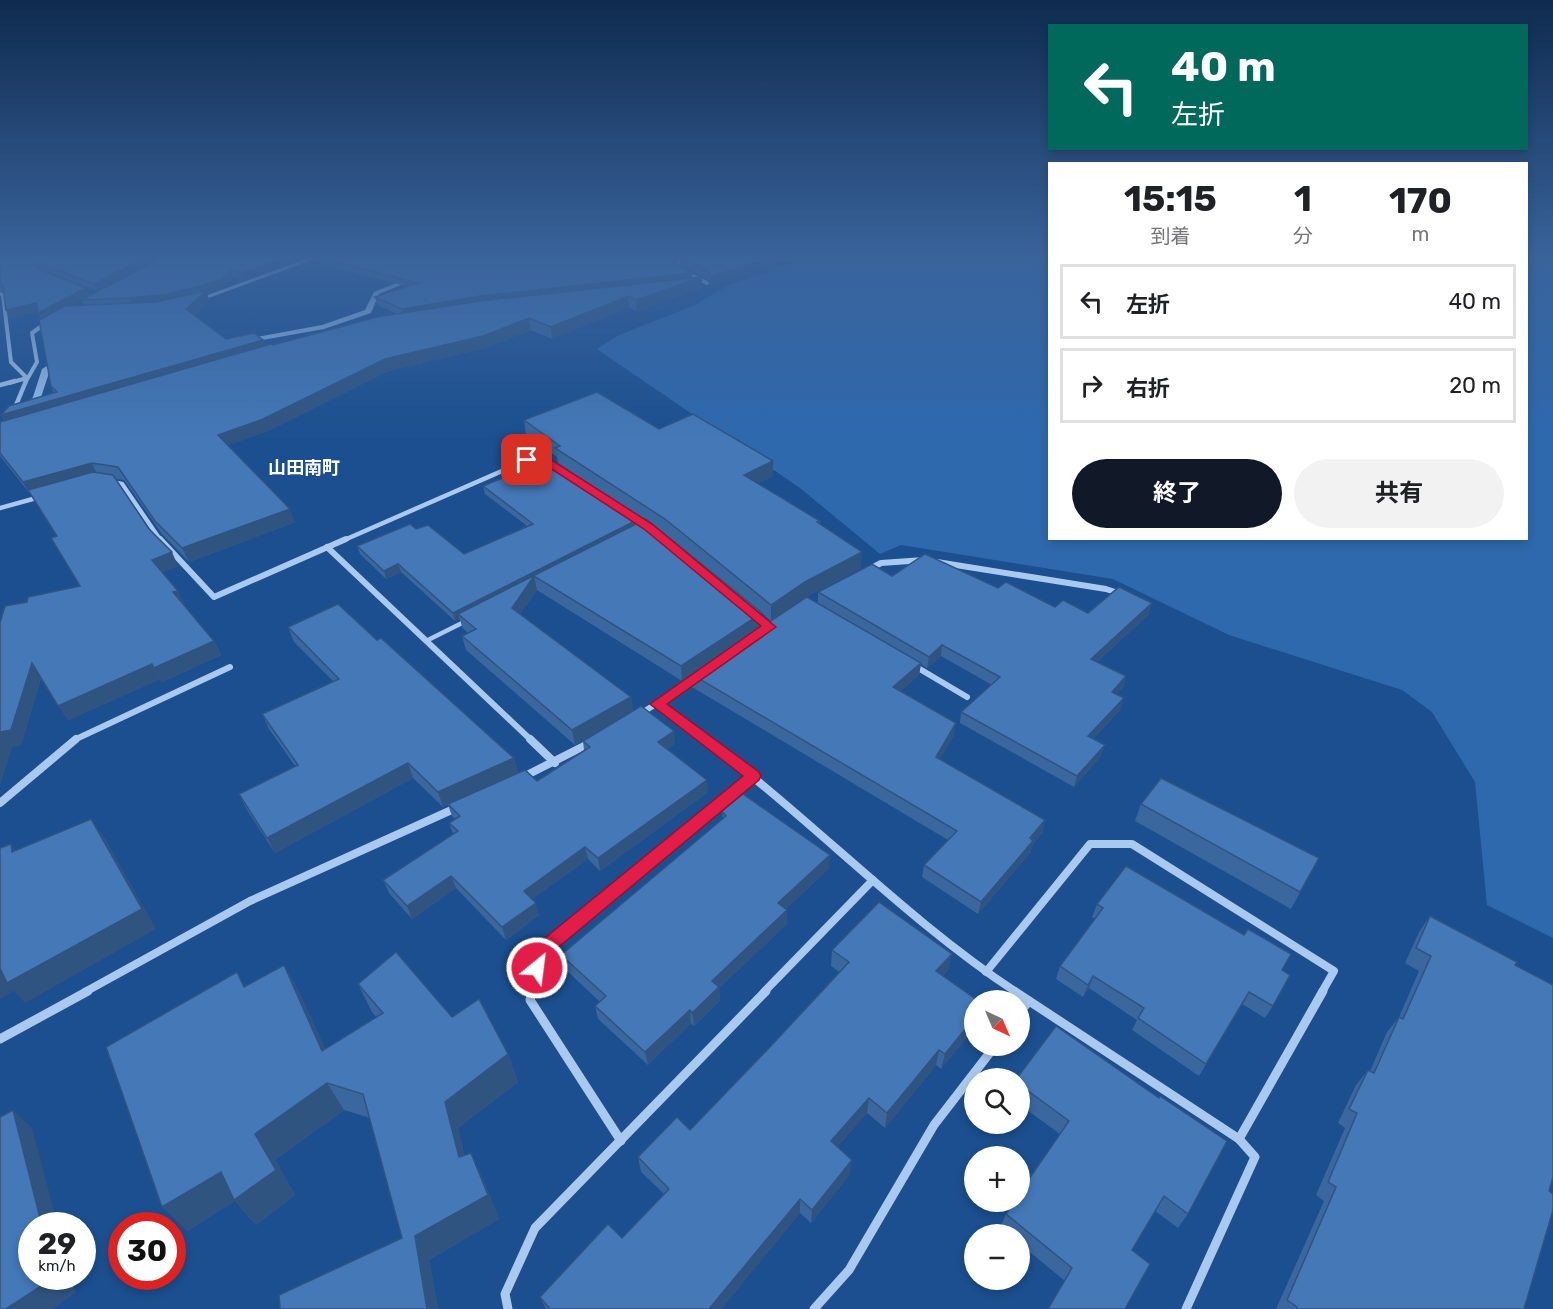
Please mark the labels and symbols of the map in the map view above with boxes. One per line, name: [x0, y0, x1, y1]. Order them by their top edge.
pin: [501, 434, 552, 485]
district label: 山田南町: [268, 457, 340, 479]
position arrow: [505, 936, 569, 1000]
north arrow: [964, 990, 1030, 1056]
speed limit sign: 30: [108, 1212, 186, 1290]

